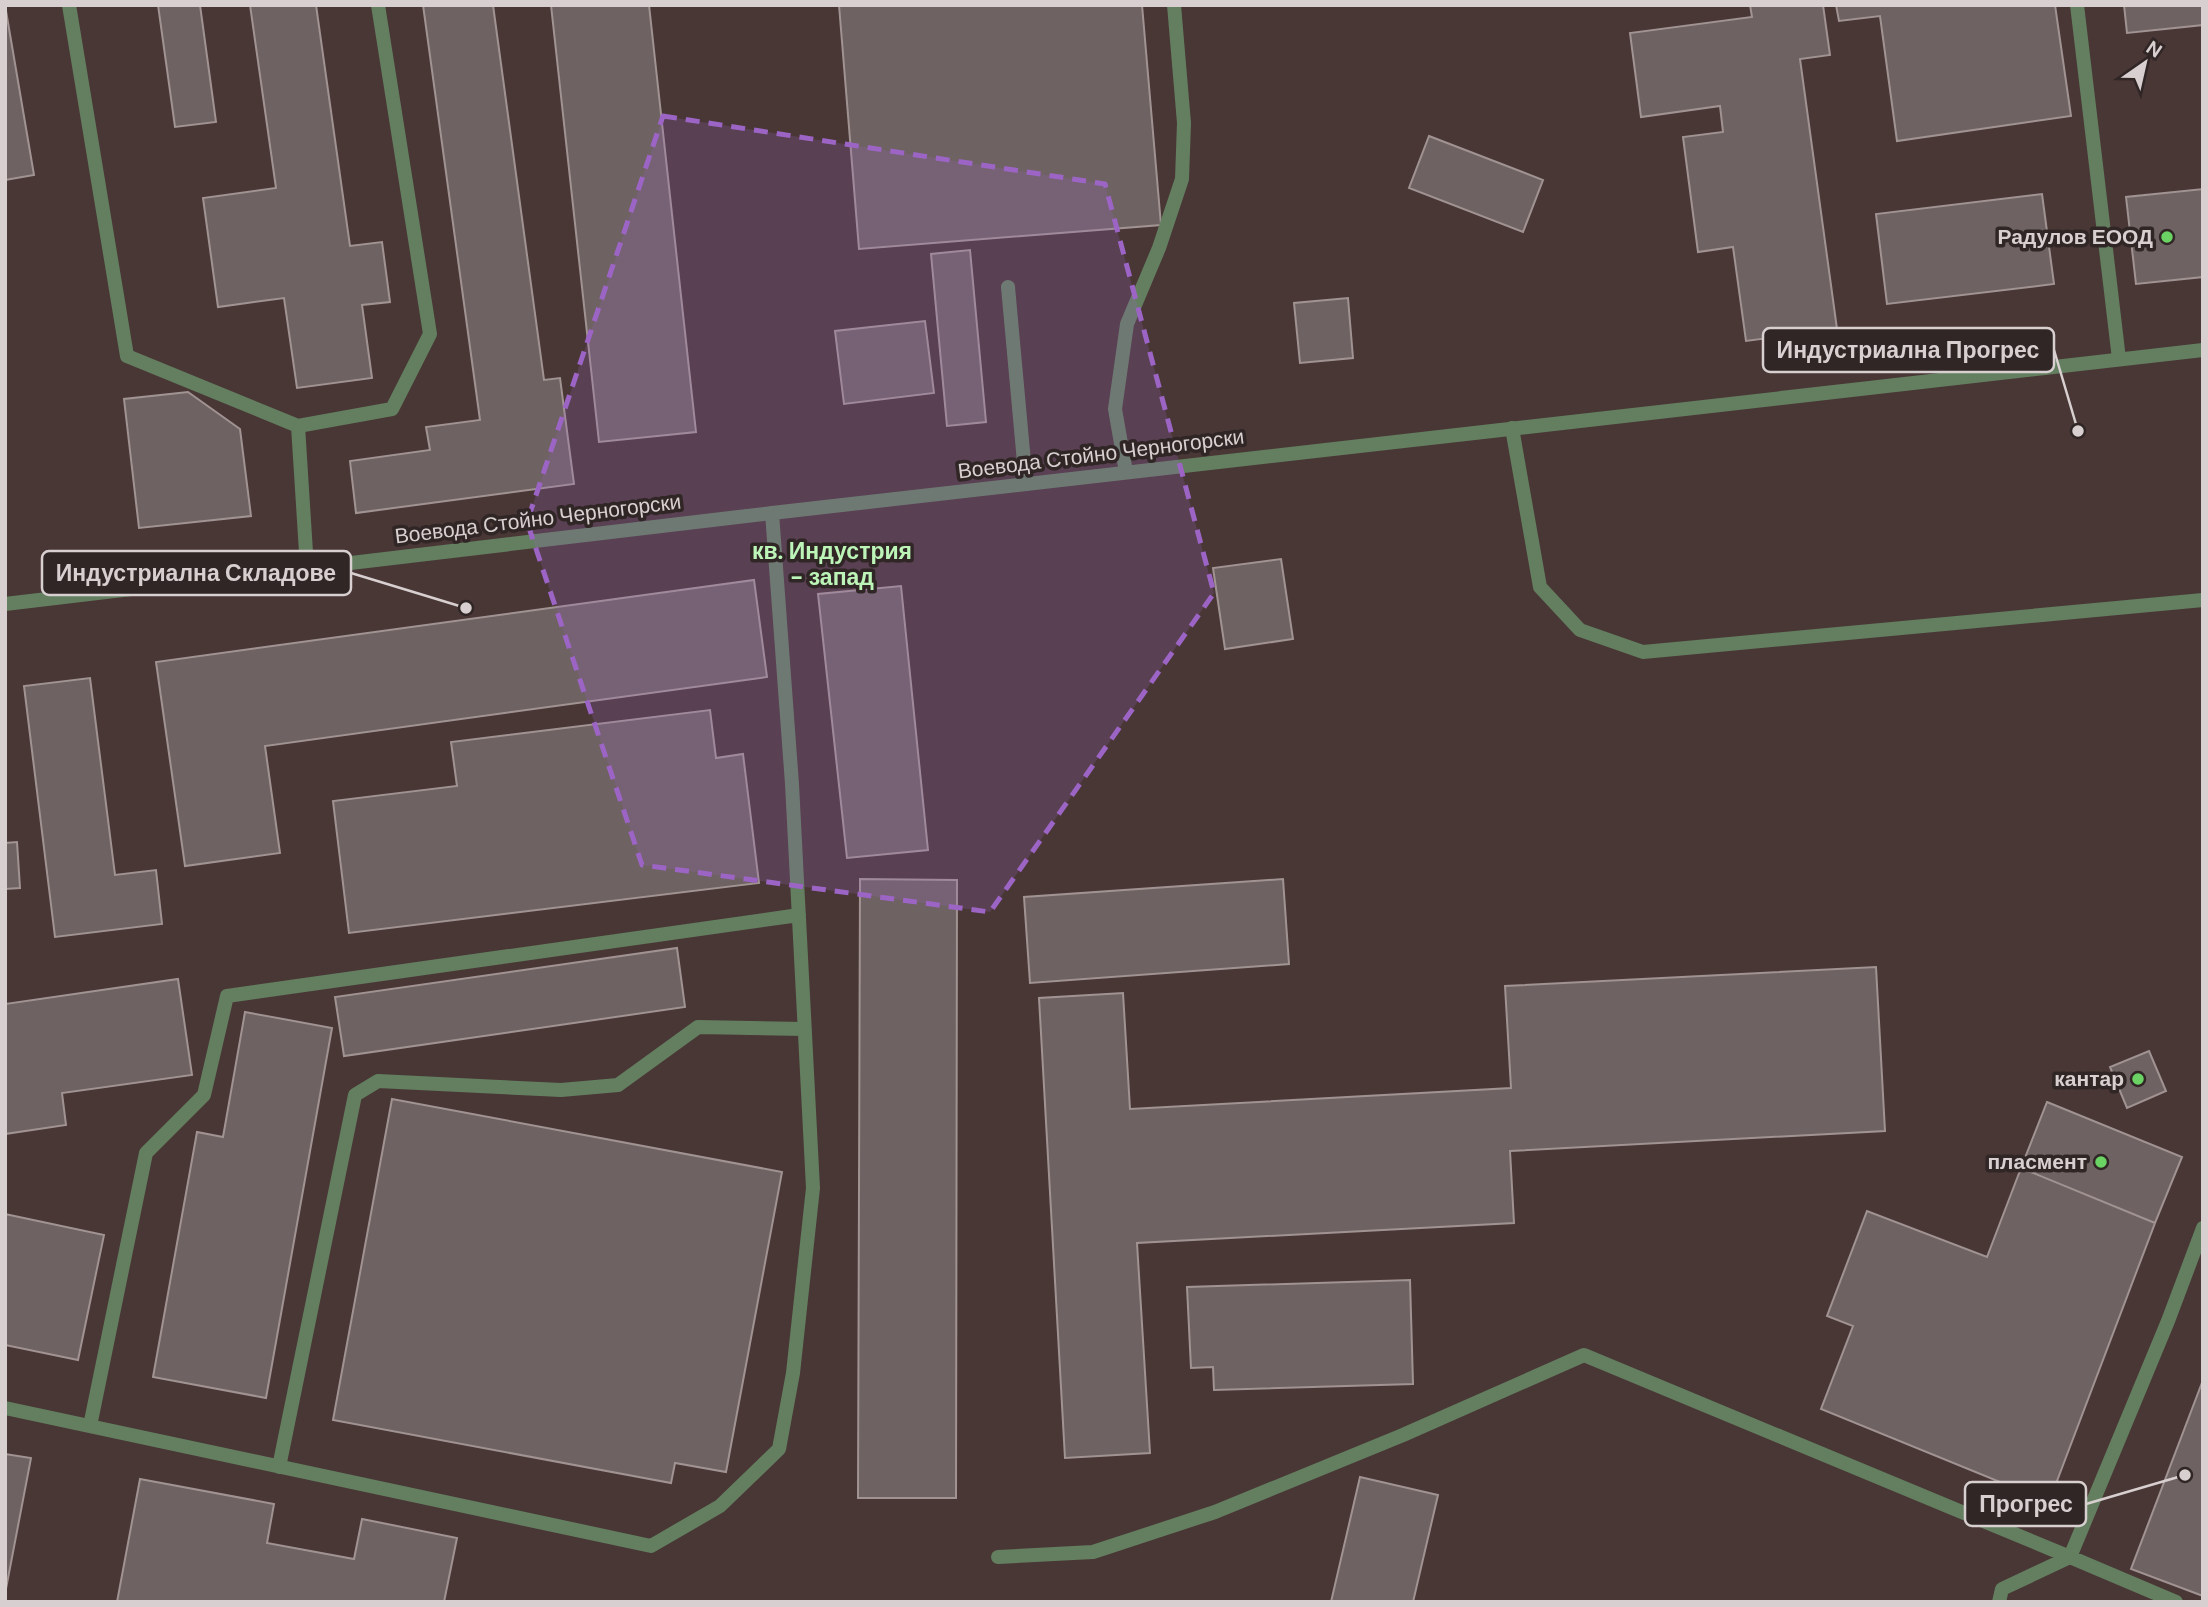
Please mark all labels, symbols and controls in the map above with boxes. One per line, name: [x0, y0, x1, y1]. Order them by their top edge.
north arrow: [2110, 28, 2180, 98]
text: N: [2141, 35, 2167, 64]
place label: Радулов ЕООД: [1998, 223, 2153, 251]
marker: Радулов ЕООД: [2159, 229, 2175, 245]
callout: Индустриална Прогрес: [1763, 328, 2054, 372]
text: Индустриална Прогрес: [1777, 335, 2040, 365]
street label: Воевода Стойно Черногорски: [956, 423, 1246, 485]
street label: Воевода Стойно Черногорски: [393, 488, 683, 550]
district label: кв. Индустрия - запад: [752, 536, 912, 592]
callout: Индустриална Складове: [42, 551, 351, 595]
text: Индустриална Складове: [56, 558, 336, 588]
place label: кантар: [2054, 1065, 2124, 1093]
marker: кантар: [2130, 1071, 2146, 1087]
place label: пласмент: [1987, 1148, 2087, 1176]
marker: пласмент: [2093, 1154, 2109, 1170]
callout: Прогрес: [1965, 1482, 2086, 1526]
text: Прогрес: [1979, 1489, 2073, 1519]

